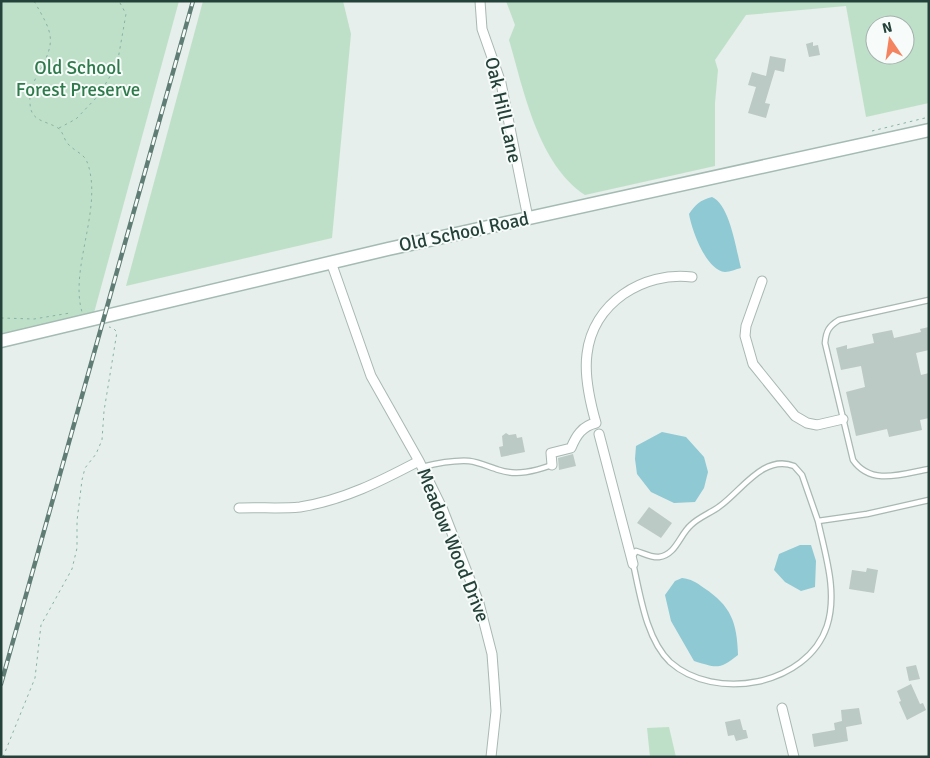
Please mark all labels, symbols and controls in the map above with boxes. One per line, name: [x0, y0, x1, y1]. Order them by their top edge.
north arrow: [865, 15, 915, 65]
text: N: [881, 18, 894, 37]
street label: Oak Hill Lane: [479, 55, 527, 165]
park label: Old School Forest Preserve: [16, 56, 140, 102]
street label: Old School Road: [397, 207, 531, 257]
street label: Meadow Wood Drive: [411, 464, 495, 626]

